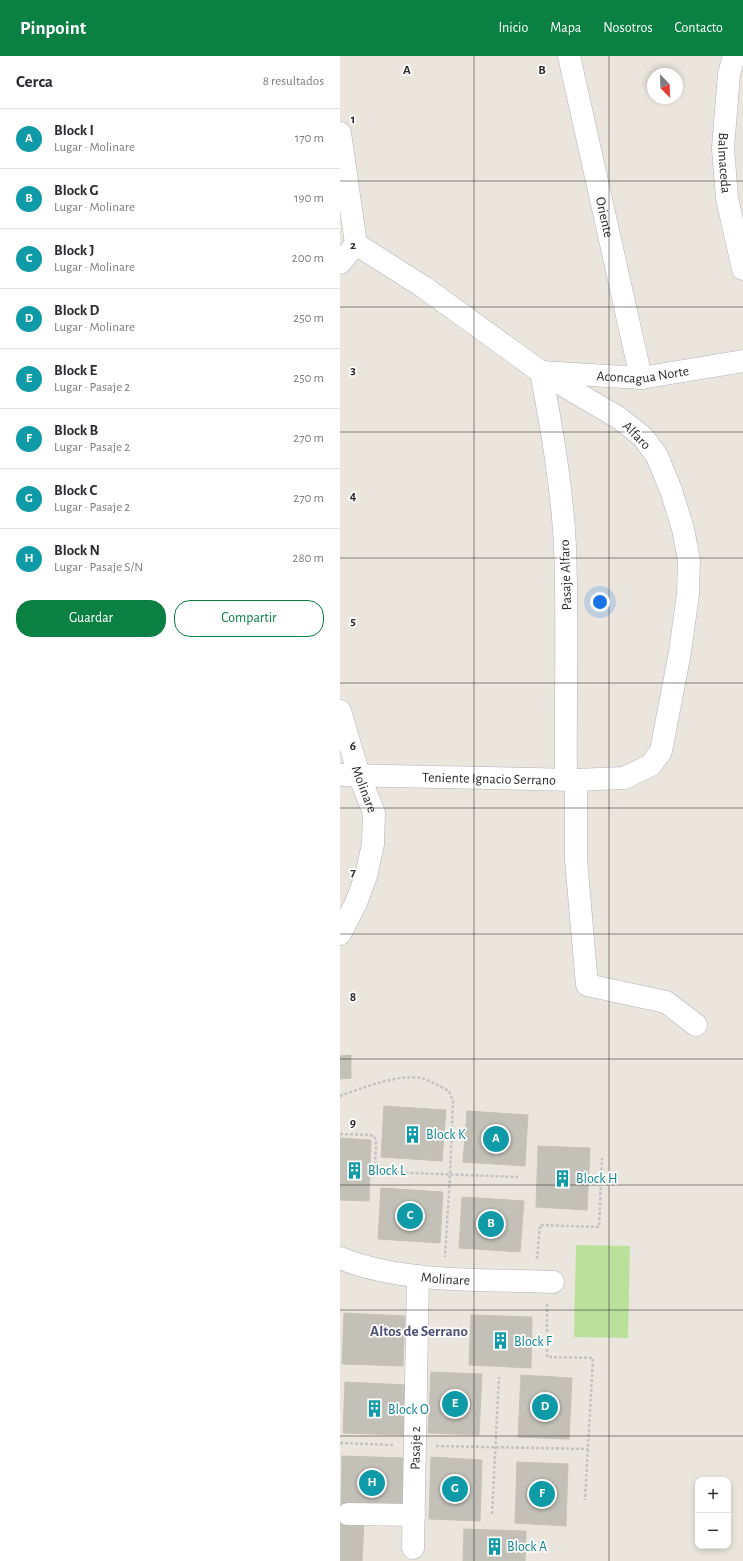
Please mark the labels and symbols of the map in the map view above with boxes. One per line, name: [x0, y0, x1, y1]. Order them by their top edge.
text: A: [403, 64, 411, 77]
text: B: [538, 64, 546, 77]
north arrow: [647, 68, 683, 104]
text: 1: [351, 113, 355, 126]
street label: Balmaceda: [715, 132, 733, 194]
street label: Oriente: [593, 196, 615, 239]
text: 2: [350, 239, 356, 252]
text: 3: [350, 364, 356, 377]
street label: Aconcagua Norte: [596, 364, 690, 386]
street label: Alfaro: [620, 419, 653, 453]
text: 4: [350, 490, 357, 503]
street label: Pasaje Alfaro: [558, 539, 574, 611]
your location: [590, 592, 610, 612]
text: 5: [350, 615, 356, 628]
text: 6: [350, 740, 356, 753]
street label: Molinare: [349, 764, 379, 815]
street label: Teniente Ignacio Serrano: [422, 771, 556, 788]
text: 7: [350, 866, 356, 879]
text: 8: [350, 991, 356, 1004]
text: 9: [350, 1117, 356, 1130]
building icon: Block K: [403, 1124, 423, 1144]
pin: A: [483, 1124, 509, 1154]
place label: Block K: [426, 1128, 466, 1142]
building icon: Block L: [345, 1160, 365, 1180]
place label: Block L: [368, 1164, 406, 1178]
building icon: Block H: [553, 1168, 573, 1188]
place label: Block H: [576, 1172, 618, 1186]
pin: C: [397, 1201, 423, 1231]
pin: B: [478, 1209, 504, 1239]
street label: Molinare: [420, 1271, 470, 1288]
district label: Altos de Serrano: [370, 1324, 468, 1339]
building icon: Block F: [491, 1331, 511, 1351]
place label: Block F: [514, 1335, 553, 1349]
pin: E: [442, 1389, 468, 1419]
pin: D: [532, 1392, 558, 1422]
building icon: Block O: [365, 1399, 385, 1419]
place label: Block O: [388, 1403, 429, 1417]
street label: Pasaje 2: [408, 1426, 423, 1470]
pin: H: [359, 1468, 385, 1498]
pin: G: [442, 1474, 468, 1504]
pin: F: [529, 1479, 555, 1509]
building icon: Block A: [484, 1536, 504, 1556]
place label: Block A: [507, 1540, 547, 1554]

